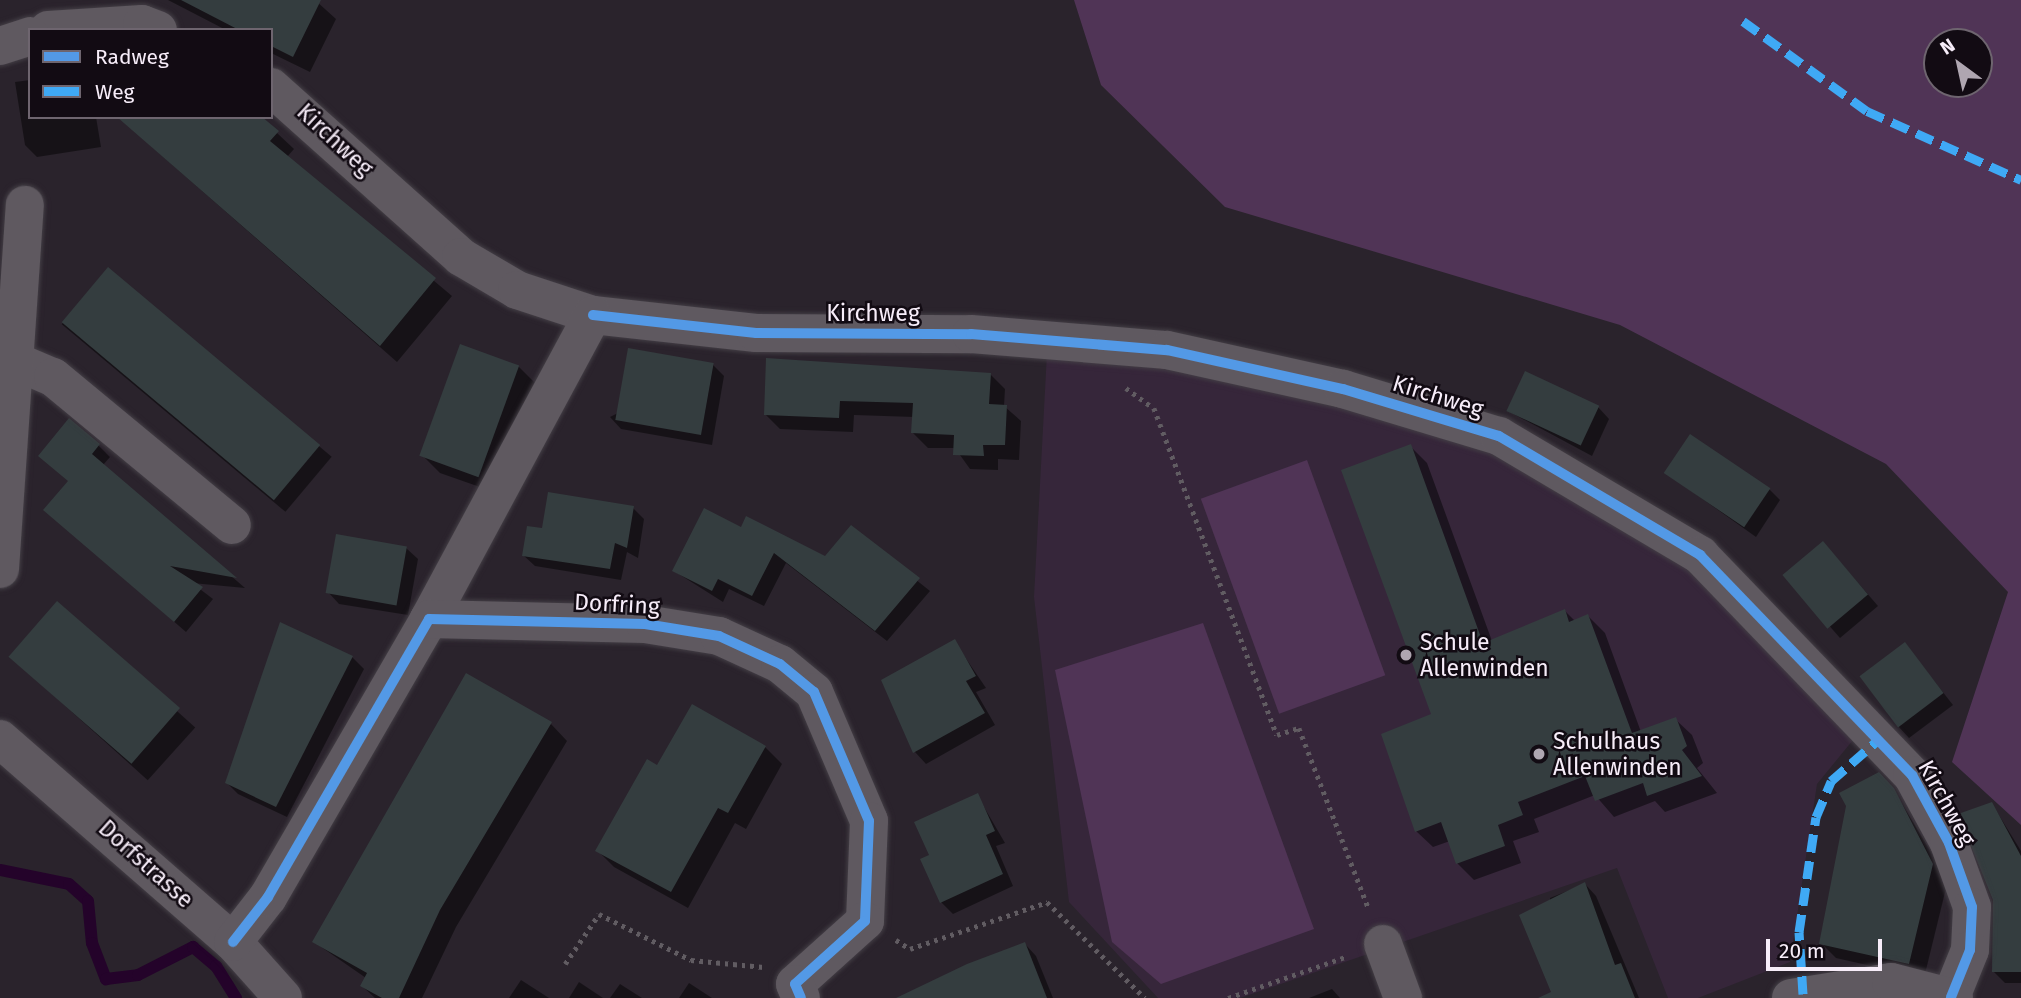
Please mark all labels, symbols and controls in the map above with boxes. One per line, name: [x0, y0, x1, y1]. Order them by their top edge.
legend: [28, 28, 273, 119]
north arrow: [1923, 28, 1993, 98]
text: N: [1936, 34, 1959, 60]
text: Radweg: [95, 44, 169, 70]
text: Weg: [95, 79, 135, 105]
street label: Kirchweg: [291, 98, 379, 182]
street label: Kirchweg: [826, 299, 920, 327]
street label: Kirchweg: [1389, 369, 1487, 423]
street label: Dorfring: [574, 588, 660, 620]
place label: Schule Allenwinden: [1420, 628, 1549, 682]
marker: Schule Allenwinden: [1398, 647, 1414, 663]
place label: Schulhaus Allenwinden: [1553, 727, 1682, 781]
marker: Schulhaus Allenwinden: [1531, 746, 1547, 762]
street label: Kirchweg: [1912, 755, 1982, 851]
street label: Dorfstrasse: [93, 814, 199, 914]
scale bar: [1769, 925, 1884, 969]
text: 20 m: [1779, 938, 1825, 964]

